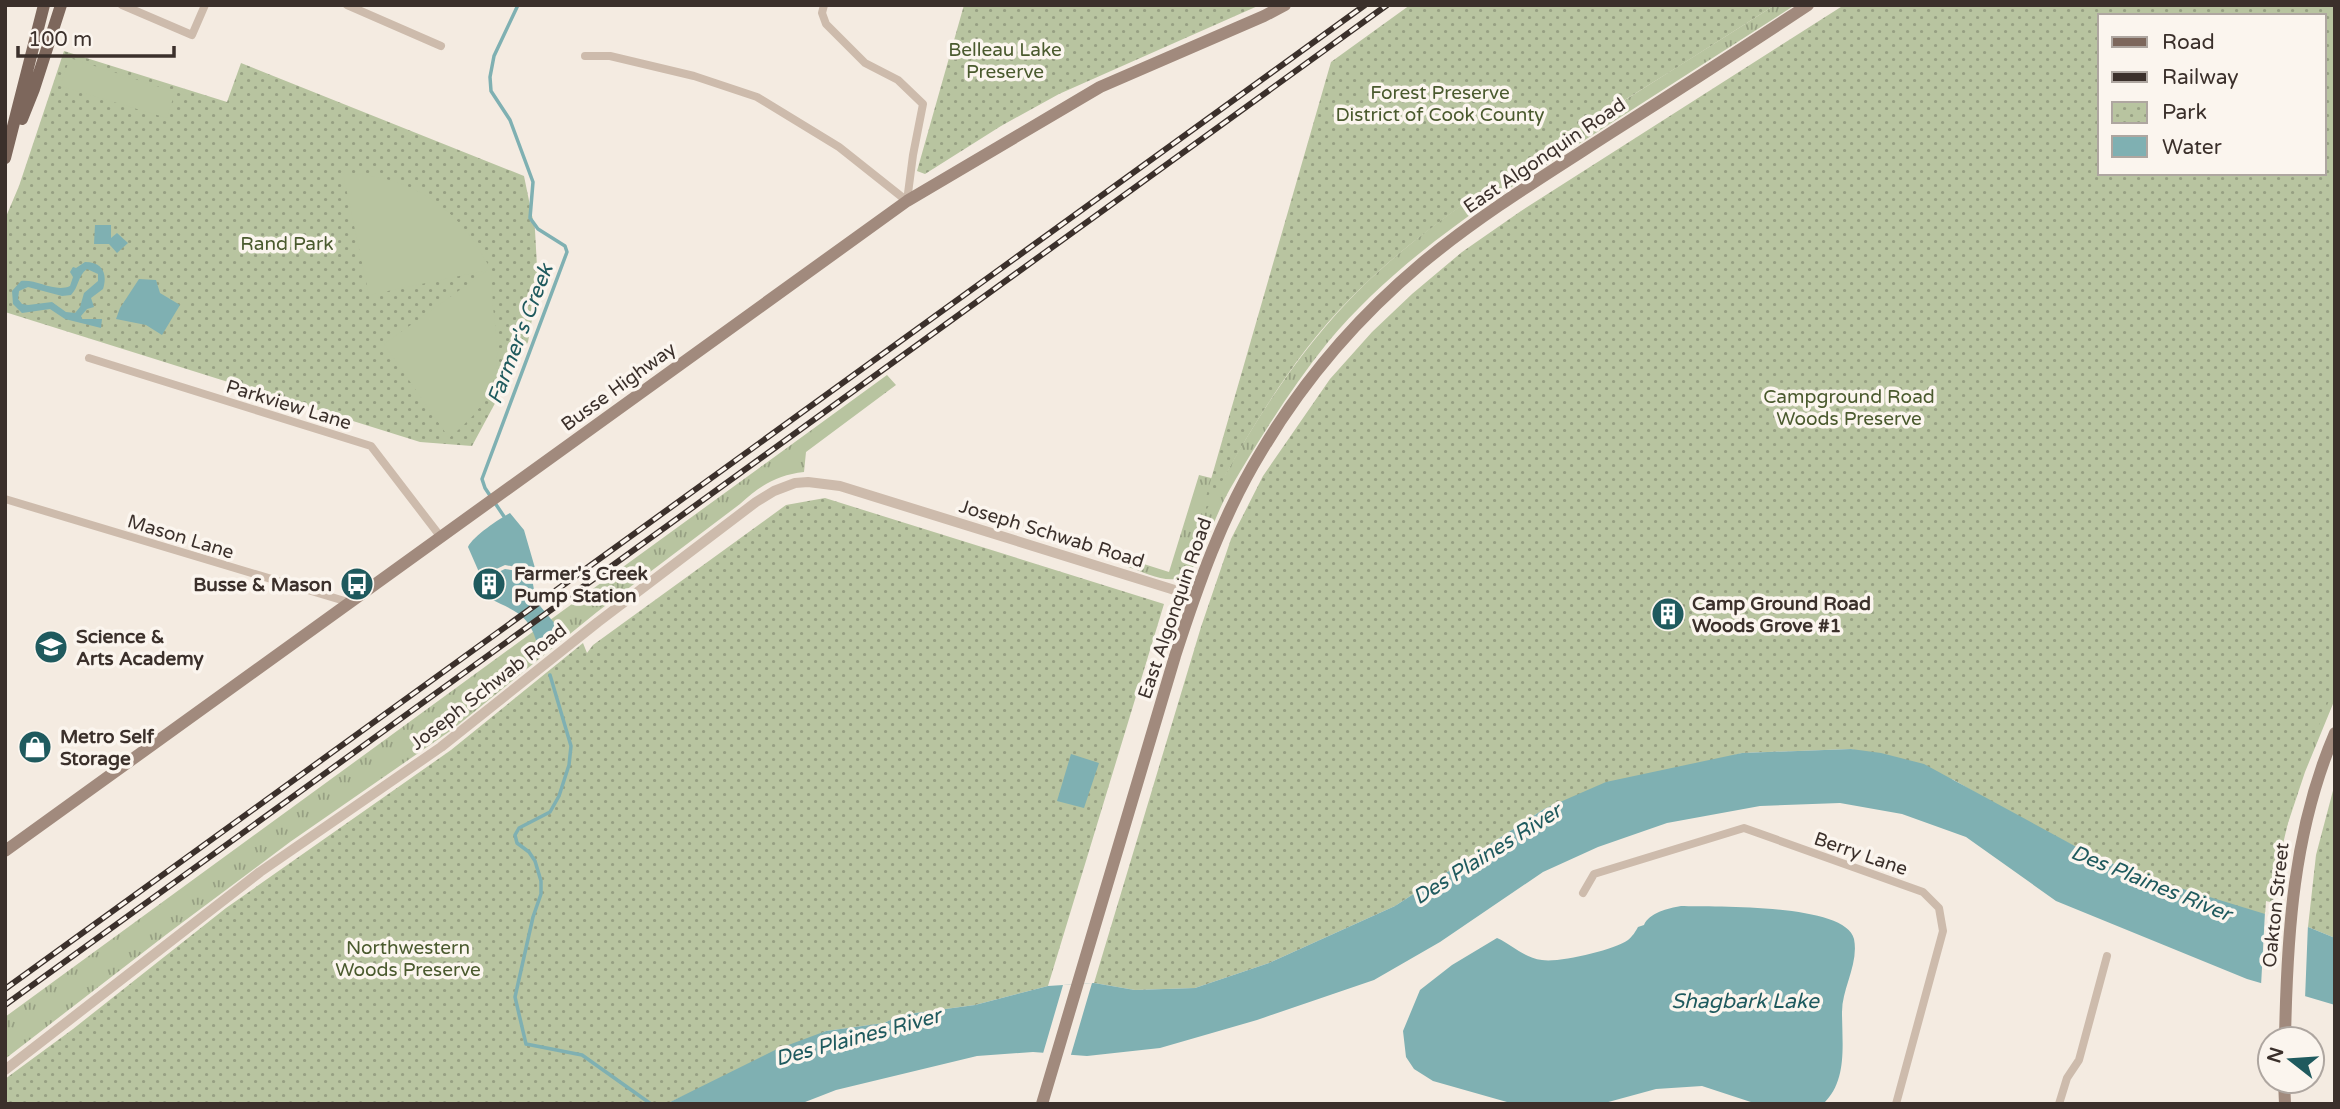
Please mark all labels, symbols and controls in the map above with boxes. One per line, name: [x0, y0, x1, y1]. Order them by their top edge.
scale bar: [18, 14, 173, 58]
legend: [2098, 14, 2326, 175]
text: 100 m: [28, 27, 92, 52]
text: Road: [2162, 30, 2215, 55]
park label: Belleau Lake Preserve: [948, 39, 1062, 83]
text: Railway: [2162, 65, 2239, 90]
park label: Forest Preserve District of Cook County: [1335, 82, 1545, 126]
street label: East Algonquin Road: [1459, 93, 1630, 218]
text: Park: [2162, 100, 2207, 125]
text: Water: [2162, 135, 2222, 160]
park label: Rand Park: [240, 233, 334, 255]
water label: Farmer's Creek: [482, 259, 559, 408]
street label: Busse Highway: [557, 338, 680, 436]
street label: Parkview Lane: [223, 375, 354, 434]
park label: Campground Road Woods Preserve: [1763, 386, 1935, 430]
street label: Joseph Schwab Road: [957, 495, 1147, 573]
street label: Mason Lane: [125, 510, 237, 564]
street label: East Algonquin Road: [1134, 515, 1216, 702]
place label: Farmer's Creek Pump Station: [514, 563, 648, 608]
bus stop icon: Busse & Mason: [338, 565, 376, 603]
building icon: Farmer's Creek Pump Station: [470, 565, 508, 603]
place label: Busse & Mason: [193, 574, 332, 596]
place label: Camp Ground Road Woods Grove #1: [1692, 593, 1871, 637]
building icon: Camp Ground Road Woods Grove #1: [1649, 595, 1687, 633]
street label: Joseph Schwab Road: [406, 619, 571, 755]
place label: Science & Arts Academy: [76, 626, 204, 671]
school or university icon: Science & Arts Academy: [32, 628, 70, 666]
place label: Metro Self Storage: [60, 726, 155, 771]
shop icon: Metro Self Storage: [16, 728, 54, 766]
water label: Des Plaines River: [1408, 797, 1569, 910]
street label: Berry Lane: [1811, 828, 1910, 880]
water label: Des Plaines River: [2067, 840, 2237, 928]
street label: Oakton Street: [2258, 841, 2294, 969]
park label: Northwestern Woods Preserve: [335, 937, 481, 981]
water label: Shagbark Lake: [1671, 989, 1820, 1014]
water label: Des Plaines River: [773, 1003, 946, 1072]
north arrow: [2256, 1025, 2326, 1095]
text: N: [2263, 1045, 2288, 1066]

